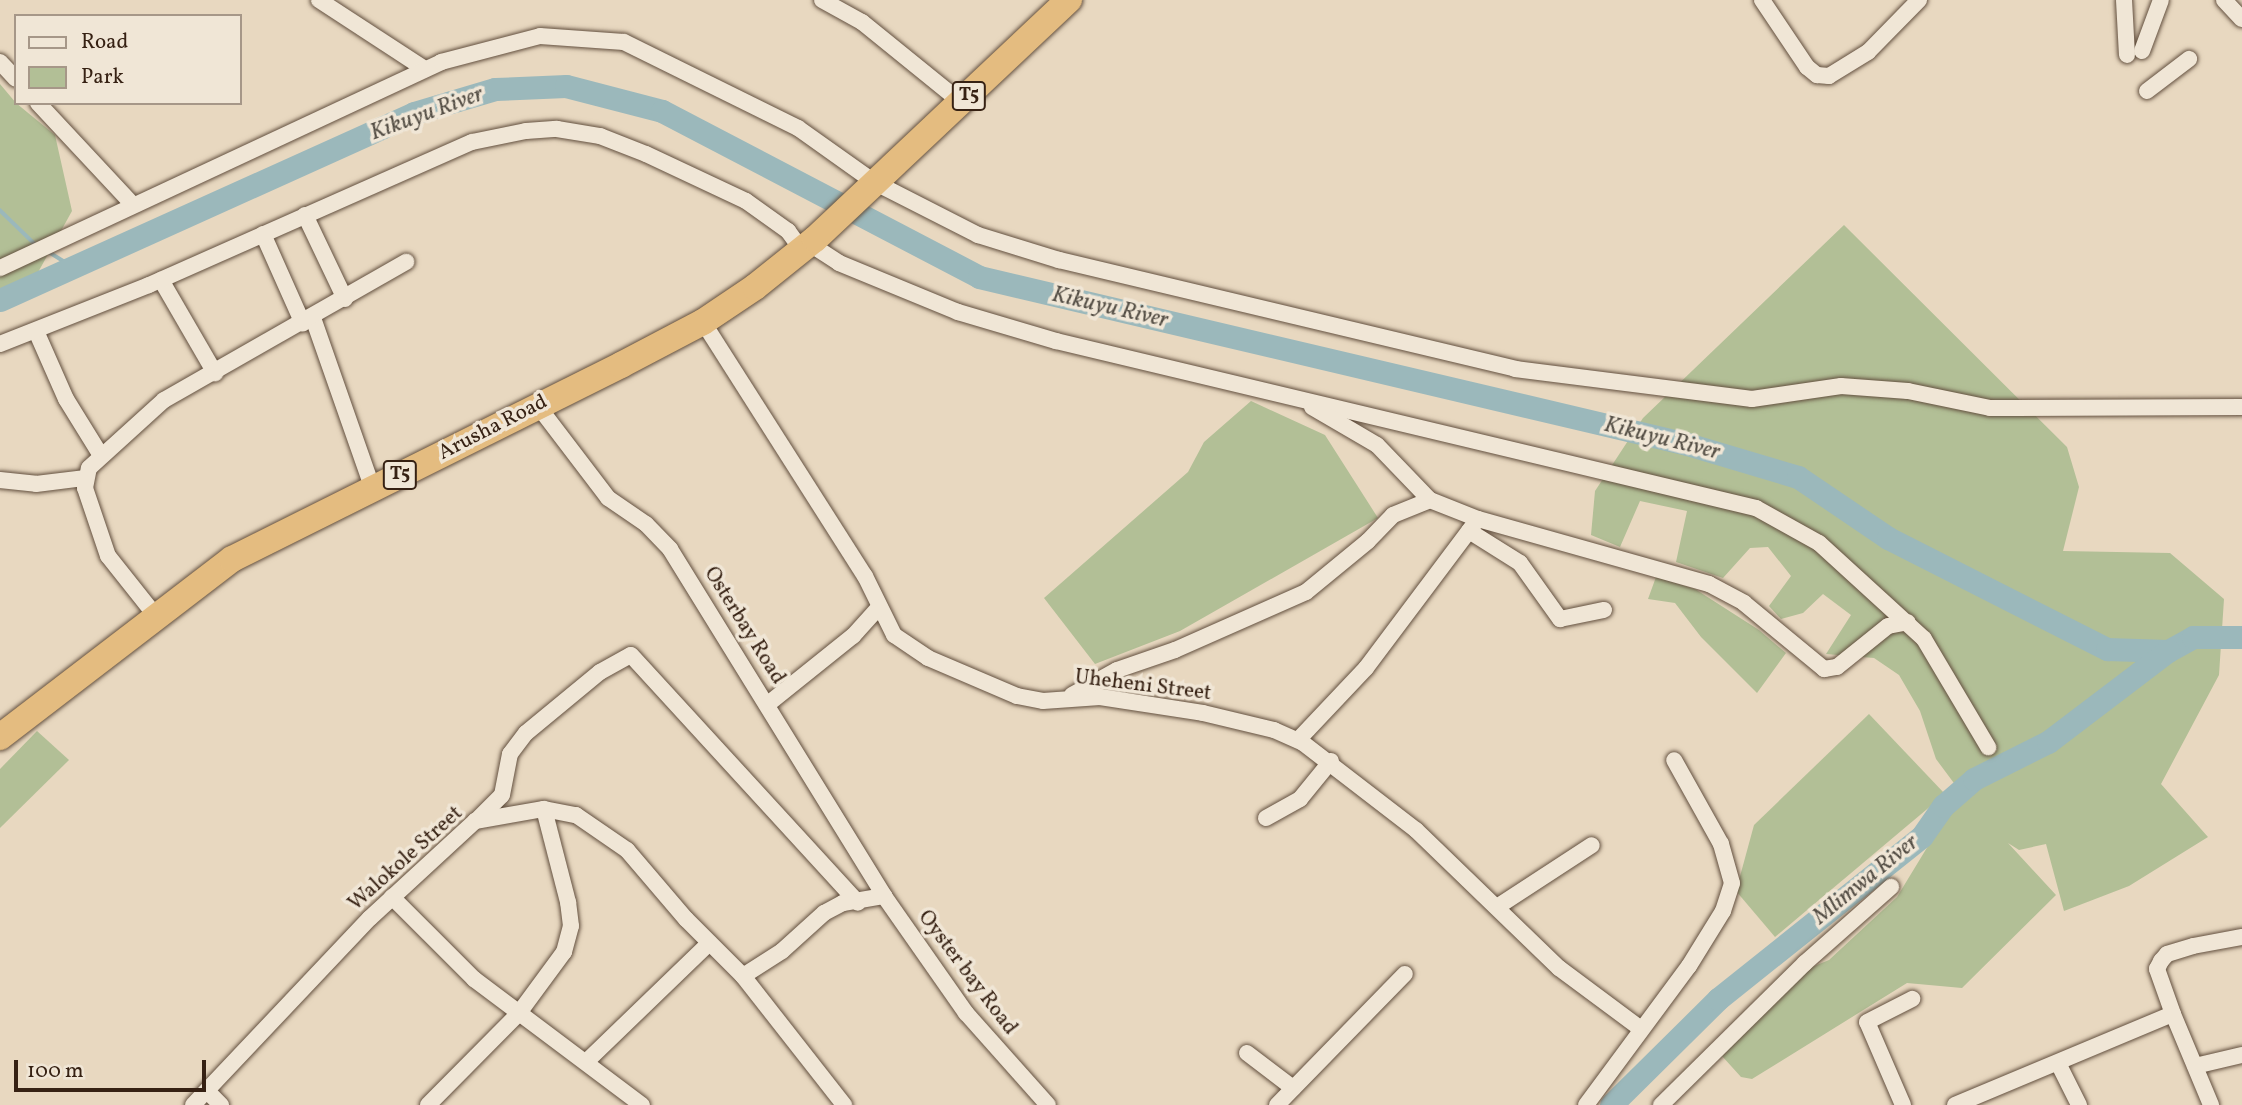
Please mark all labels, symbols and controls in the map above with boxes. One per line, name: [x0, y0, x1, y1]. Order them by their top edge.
legend: [14, 14, 242, 105]
text: Road: [81, 28, 128, 57]
text: Park: [81, 63, 124, 92]
road number: T5: [951, 80, 986, 111]
water label: Kikuyu River: [366, 81, 488, 147]
water label: Kikuyu River: [1049, 281, 1171, 335]
street label: Arusha Road: [434, 390, 552, 466]
water label: Kikuyu River: [1601, 411, 1723, 467]
road number: T5: [382, 460, 418, 490]
street label: Osterbay Road: [698, 562, 790, 690]
street label: Uheheni Street: [1073, 665, 1213, 707]
street label: Walokole Street: [344, 801, 468, 917]
water label: Mlimwa River: [1808, 829, 1924, 931]
street label: Oyster bay Road: [912, 905, 1022, 1041]
scale bar: [18, 1046, 210, 1090]
text: 100 m: [27, 1057, 84, 1086]

